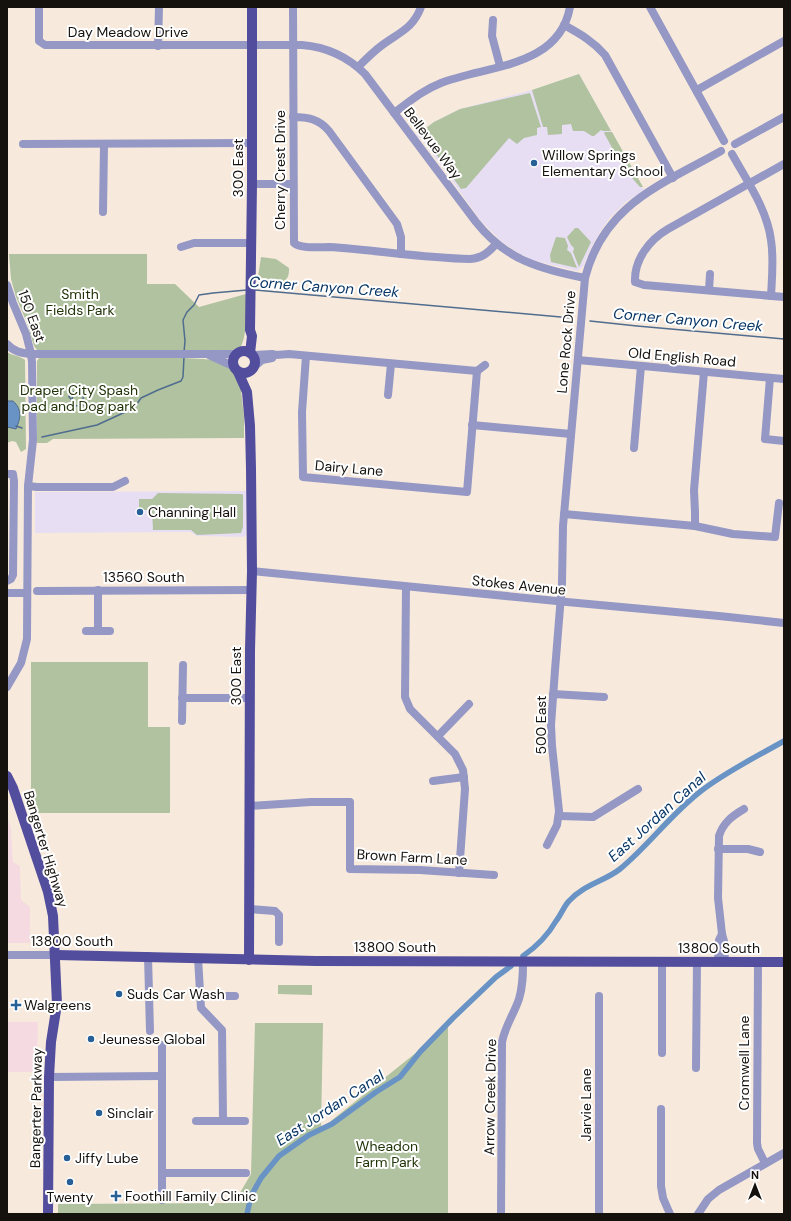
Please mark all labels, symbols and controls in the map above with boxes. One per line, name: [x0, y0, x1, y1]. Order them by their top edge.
street label: Day Meadow Drive: [68, 23, 188, 41]
street label: Bellevue Way: [400, 103, 466, 183]
street label: Cherry Crest Drive: [271, 110, 289, 230]
street label: 300 East: [229, 139, 247, 197]
place label: Willow Springs Elementary School: [542, 146, 663, 180]
marker: Willow Springs Elementary School: [529, 158, 539, 168]
water label: Corner Canyon Creek: [248, 272, 400, 302]
park label: Smith Fields Park: [45, 285, 115, 319]
street label: 150 East: [14, 288, 50, 344]
street label: Lone Rock Drive: [553, 290, 579, 394]
water label: Corner Canyon Creek: [612, 303, 764, 337]
street label: Old English Road: [627, 343, 737, 371]
park label: Draper City Spash pad and Dog park: [20, 381, 138, 415]
street label: Dairy Lane: [314, 456, 384, 480]
place label: Channing Hall: [148, 503, 236, 521]
marker: Channing Hall: [135, 507, 145, 517]
street label: 13560 South: [103, 568, 185, 586]
street label: Stokes Avenue: [471, 571, 567, 599]
street label: 300 East: [227, 647, 245, 705]
street label: 500 East: [532, 695, 550, 755]
water label: East Jordan Canal: [604, 767, 711, 866]
street label: Bangerter Highway: [20, 788, 72, 910]
street label: Brown Farm Lane: [356, 845, 468, 869]
street label: 13800 South: [31, 932, 113, 950]
street label: 13800 South: [354, 938, 436, 956]
street label: 13800 South: [678, 939, 760, 957]
place label: Suds Car Wash: [127, 985, 225, 1003]
marker: Suds Car Wash: [114, 989, 124, 999]
place label: Walgreens: [24, 996, 91, 1014]
marker: Walgreens: [11, 1000, 21, 1010]
street label: Cromwell Lane: [735, 1015, 753, 1111]
place label: Jeunesse Global: [99, 1030, 205, 1048]
marker: Jeunesse Global: [86, 1034, 96, 1044]
street label: Arrow Creek Drive: [480, 1038, 500, 1155]
street label: Bangerter Parkway: [26, 1048, 46, 1168]
water label: East Jordan Canal: [272, 1065, 388, 1150]
street label: Jarvie Lane: [577, 1068, 595, 1142]
place label: Sinclair: [107, 1104, 154, 1122]
marker: Sinclair: [94, 1108, 104, 1118]
park label: Wheadon Farm Park: [355, 1137, 419, 1171]
place label: Jiffy Lube: [75, 1149, 139, 1167]
marker: Jiffy Lube: [62, 1153, 72, 1163]
north arrow: [735, 1165, 775, 1205]
text: N: [751, 1168, 759, 1182]
marker: Twenty: [65, 1177, 75, 1187]
place label: Foothill Family Clinic: [125, 1187, 256, 1205]
place label: Twenty: [47, 1188, 94, 1206]
marker: Foothill Family Clinic: [110, 1190, 122, 1202]

